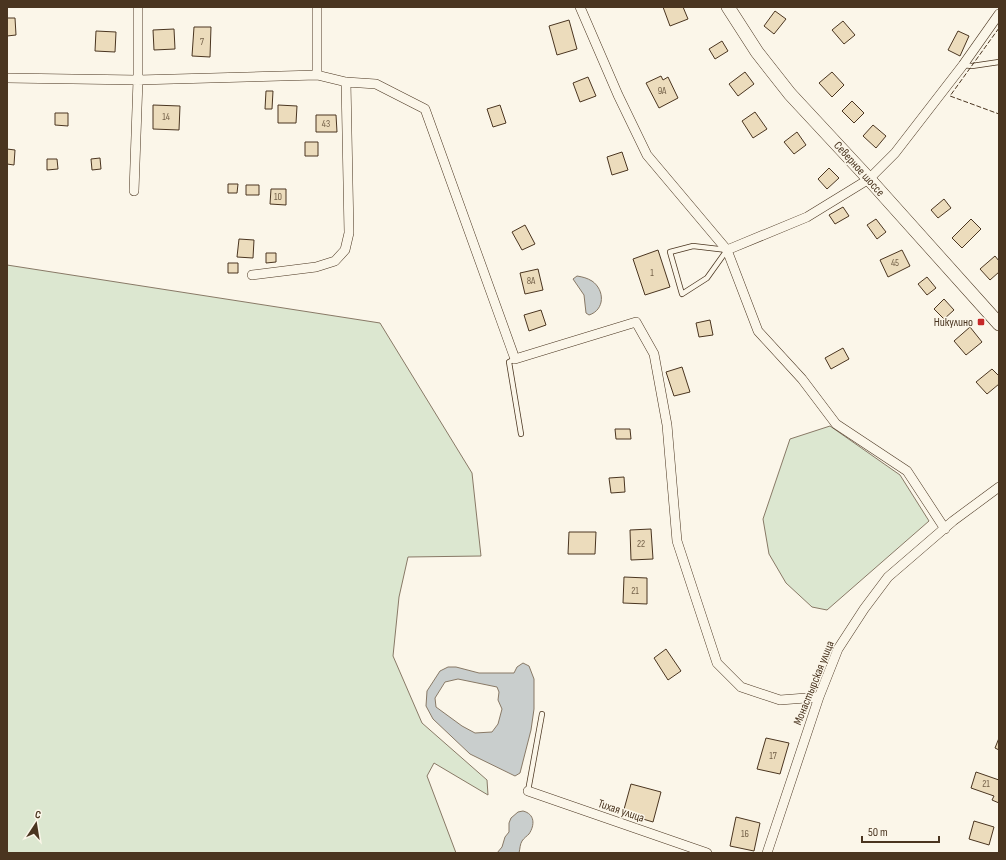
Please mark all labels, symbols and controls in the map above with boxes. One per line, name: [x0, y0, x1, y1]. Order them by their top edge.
house number: 7: [200, 36, 204, 48]
house number: 9А: [658, 85, 667, 97]
house number: 14: [162, 111, 170, 123]
house number: 43: [322, 118, 330, 130]
street label: Северное шоссе: [830, 138, 888, 200]
house number: 10: [274, 191, 282, 203]
house number: 45: [891, 257, 899, 269]
house number: 1: [650, 267, 654, 279]
house number: 8А: [527, 275, 536, 287]
place label: Никулино: [934, 315, 973, 330]
marker: Никулино: [976, 317, 986, 327]
house number: 22: [637, 538, 645, 550]
house number: 21: [631, 585, 639, 597]
street label: Монастырская улица: [790, 638, 838, 727]
house number: 17: [769, 750, 777, 762]
house number: 21: [982, 778, 990, 790]
street label: Тихая улица: [596, 796, 647, 826]
north arrow: [16, 804, 56, 844]
text: С: [34, 808, 42, 822]
scale bar: [862, 818, 939, 844]
text: 50 m: [868, 825, 888, 840]
house number: 16: [741, 828, 749, 840]

